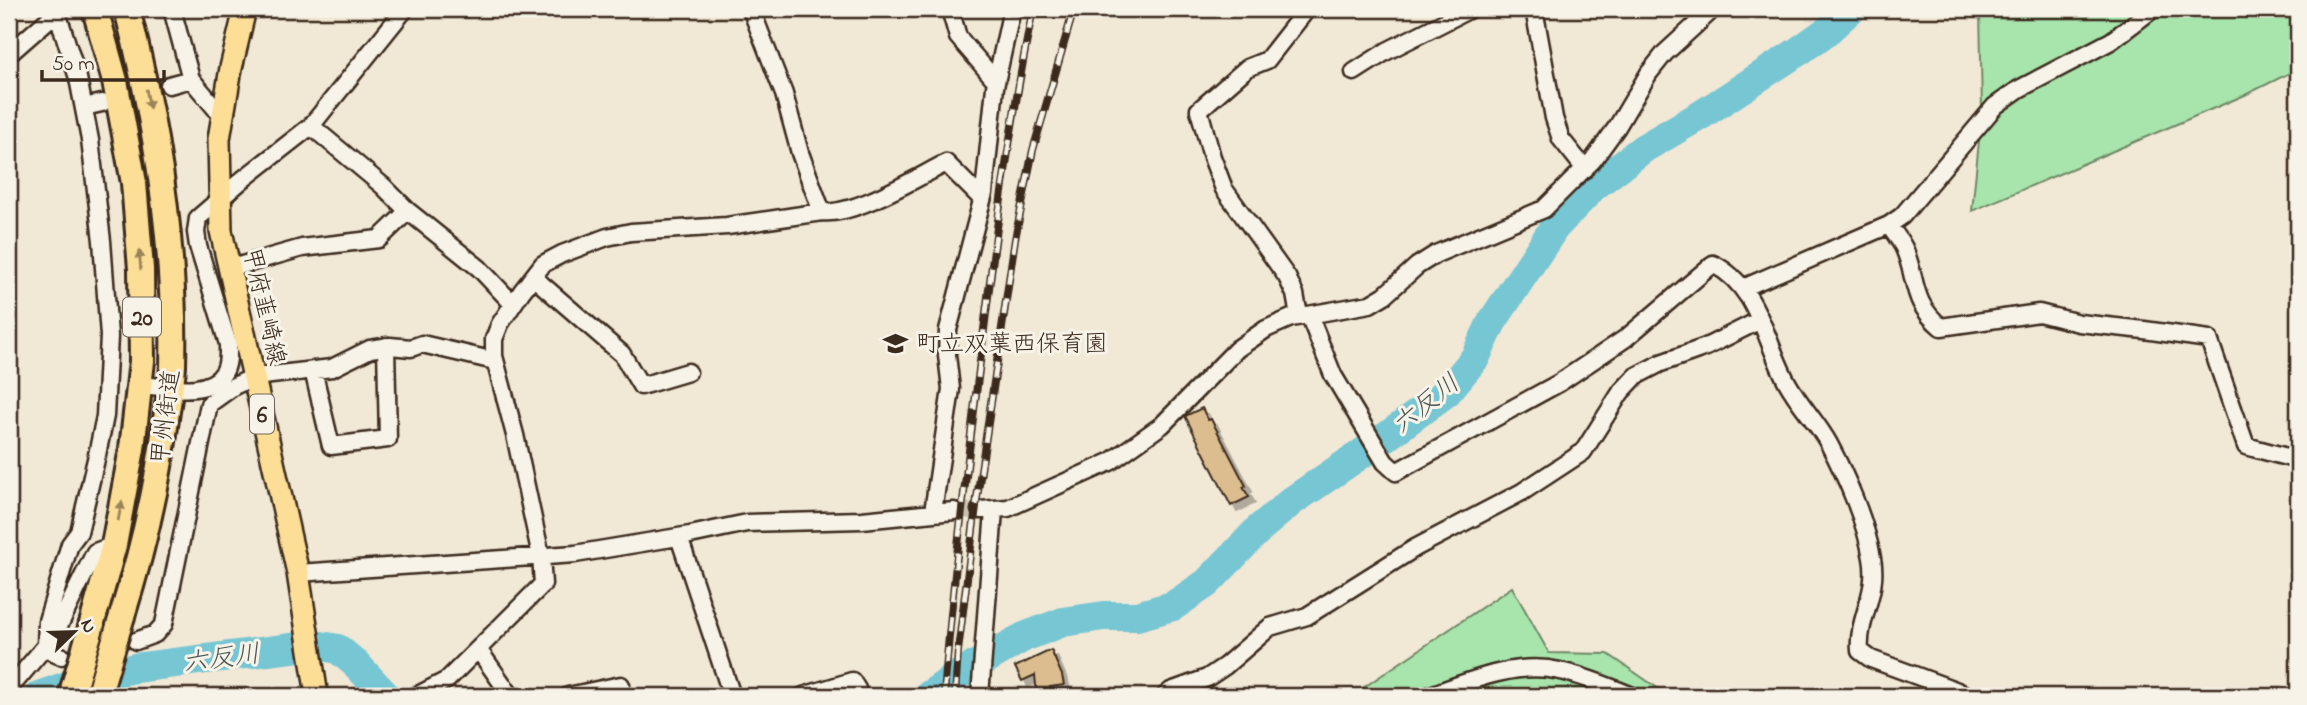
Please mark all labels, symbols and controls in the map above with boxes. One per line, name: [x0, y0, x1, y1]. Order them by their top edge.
scale bar: [42, 38, 164, 82]
text: 50 m: [52, 50, 95, 80]
one-way arrow: [143, 88, 154, 110]
street label: 甲府韮崎線: [232, 244, 293, 369]
one-way arrow: [134, 249, 145, 271]
road number: 20: [123, 298, 161, 336]
place label: 町立双葉西保育園: [916, 328, 1108, 363]
school or university icon: 町立双葉西保育園: [882, 329, 910, 357]
water label: 六反川: [1385, 366, 1469, 445]
street label: 甲州街道: [144, 368, 191, 467]
road number: 6: [250, 394, 274, 434]
one-way arrow: [115, 500, 126, 522]
north arrow: [38, 596, 108, 666]
text: N: [72, 615, 102, 638]
water label: 六反川: [180, 636, 262, 684]

